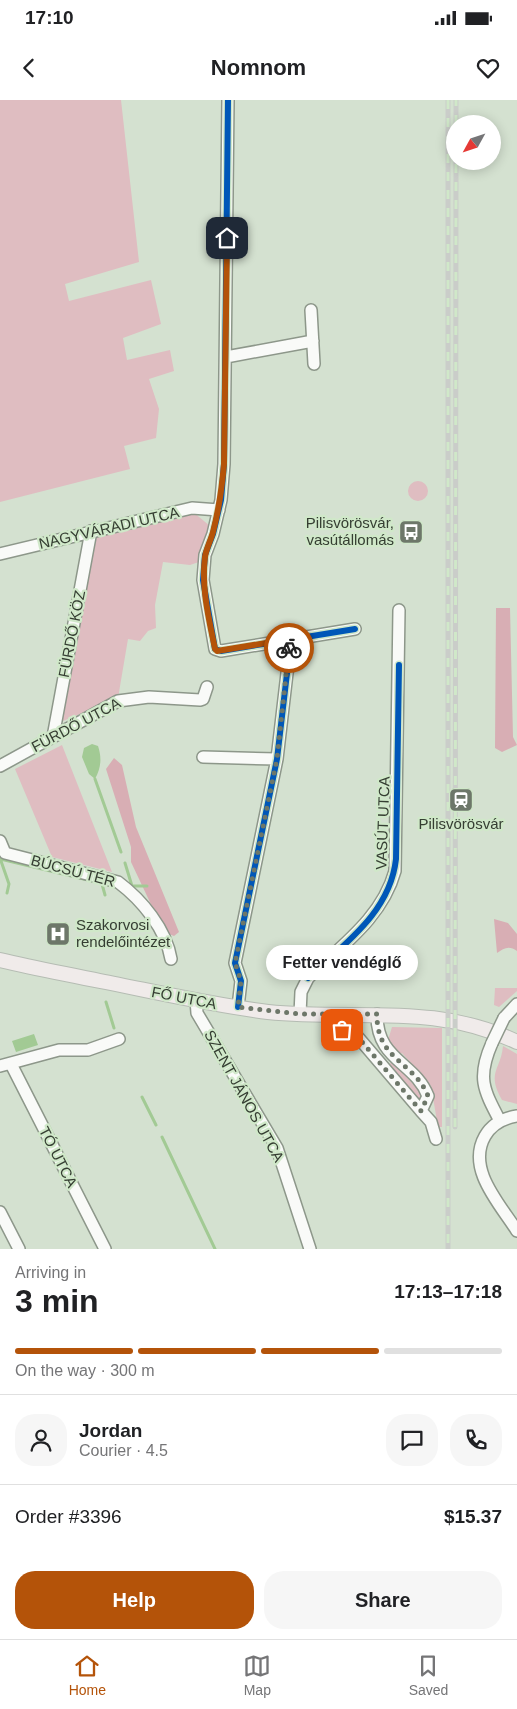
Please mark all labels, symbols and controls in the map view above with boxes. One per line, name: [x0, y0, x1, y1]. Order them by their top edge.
text: 17:10: [25, 7, 74, 28]
icon: back: [15, 54, 43, 82]
icon: heart: [474, 54, 502, 82]
text: Nomnom: [211, 55, 306, 80]
north arrow: [446, 115, 501, 170]
map controls: [446, 115, 501, 170]
pin: [206, 217, 248, 259]
icon: home: [213, 224, 241, 252]
street label: NAGYVÁRADI UTCA: [37, 503, 181, 552]
place label: Pilisvörösvár, vasútállomás: [306, 514, 394, 548]
bus stop icon: Pilisvörösvár, vasútállomás: [398, 519, 424, 545]
street label: FÜRDŐ KÖZ: [55, 589, 88, 679]
courier: [264, 623, 314, 673]
icon: bike: [275, 634, 303, 662]
street label: FÜRDŐ UTCA: [28, 694, 123, 755]
street label: VASÚT UTCA: [372, 776, 393, 870]
station icon: Pilisvörösvár: [448, 787, 474, 813]
place label: Pilisvörösvár: [418, 815, 504, 832]
street label: BÚCSÚ TÉR: [29, 851, 117, 890]
place label: Szakorvosi rendelőintézet: [76, 916, 171, 950]
hospital icon: Szakorvosi rendelőintézet: [45, 921, 71, 947]
callout: Fetter vendéglő: [266, 945, 418, 980]
text: Fetter vendéglő: [282, 954, 402, 971]
street label: FŐ UTCA: [150, 983, 218, 1012]
pin: [321, 1009, 363, 1051]
icon: bag: [328, 1016, 356, 1044]
street label: SZENT JÁNOS UTCA: [201, 1027, 288, 1165]
street label: TÓ UTCA: [36, 1124, 81, 1190]
text: Arriving in: [15, 1264, 86, 1281]
text: 17:13–17:18: [394, 1281, 502, 1302]
text: 3 min: [15, 1283, 99, 1319]
text: On the way · 300 m: [15, 1362, 155, 1379]
button: person: [15, 1414, 67, 1466]
button: chat: [386, 1414, 438, 1466]
button: phone: [450, 1414, 502, 1466]
text: Jordan: [79, 1420, 142, 1441]
text: Courier · 4.5: [79, 1442, 168, 1459]
text: Order #3396: [15, 1506, 122, 1527]
text: $15.37: [444, 1506, 502, 1527]
button: Help: [15, 1571, 254, 1629]
button: Share: [264, 1571, 502, 1629]
tab: Home: [69, 1652, 106, 1698]
tab: Map: [243, 1652, 271, 1698]
tab: Saved: [409, 1652, 448, 1698]

